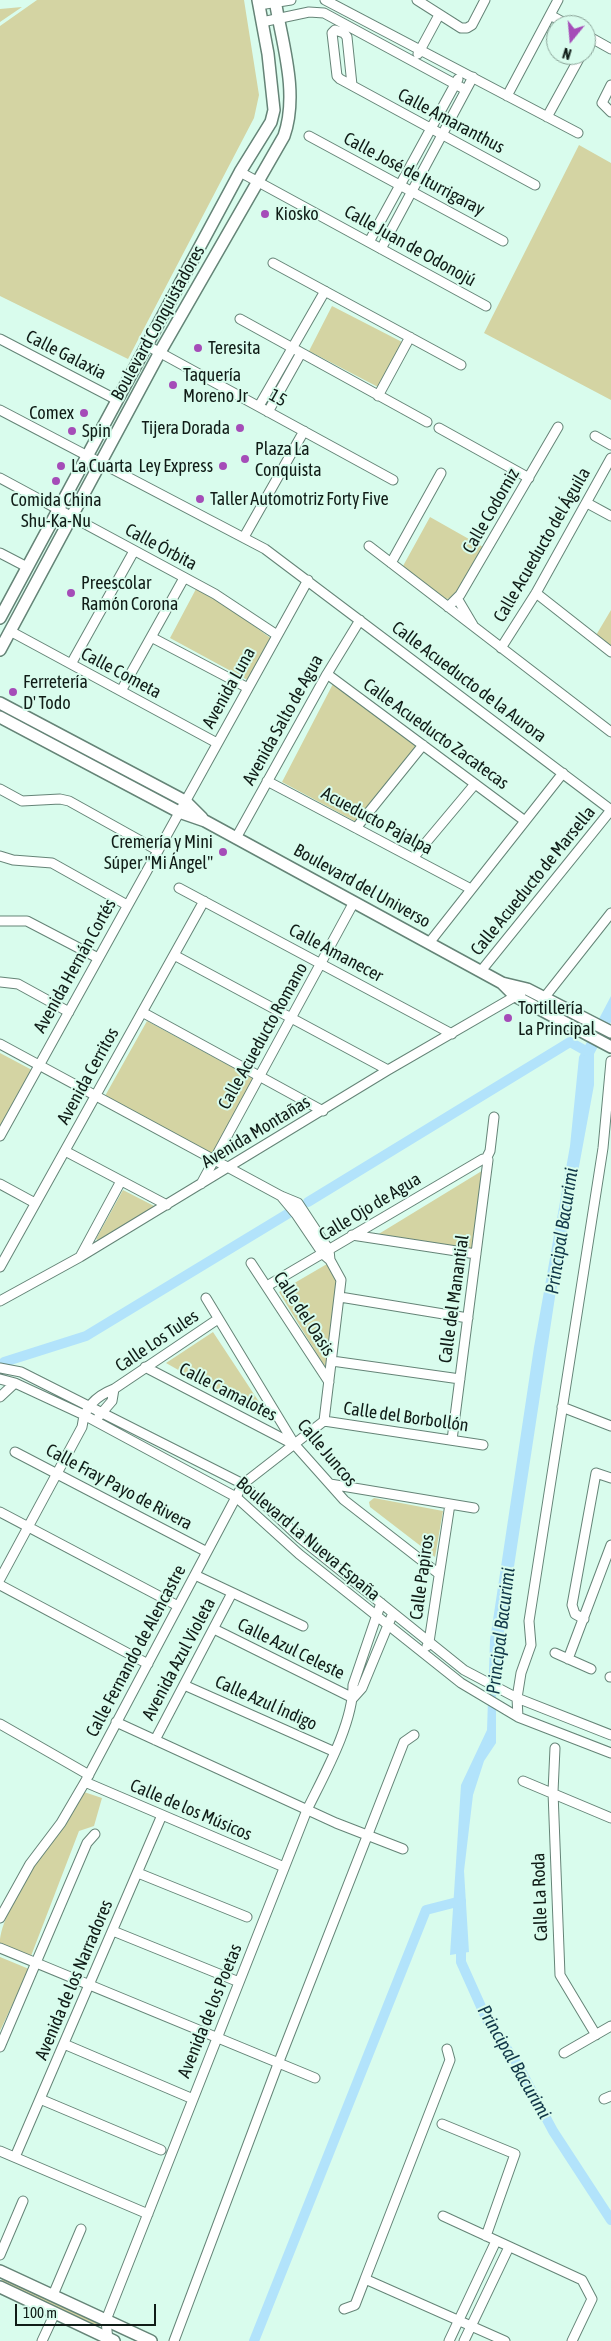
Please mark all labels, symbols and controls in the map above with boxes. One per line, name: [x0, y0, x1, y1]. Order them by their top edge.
north arrow: [546, 15, 596, 65]
text: N: [561, 45, 573, 62]
street label: Calle Amaranthus: [394, 84, 508, 158]
street label: Calle José de Iturrigaray: [340, 128, 488, 220]
street label: Calle Juan de Odonojú: [340, 201, 480, 291]
place label: Kiosko: [275, 203, 319, 225]
marker: Kiosko: [259, 208, 271, 220]
street label: Boulevard Conquistadores: [106, 242, 210, 404]
street label: Calle Galaxia: [22, 326, 110, 384]
place label: Teresita: [208, 337, 261, 359]
marker: Teresita: [192, 342, 204, 354]
place label: Taquería Moreno Jr: [183, 364, 248, 406]
marker: Taquería Moreno Jr: [167, 379, 179, 391]
street label: 15: [265, 384, 291, 412]
place label: Comex: [29, 402, 74, 424]
marker: Comex: [78, 407, 90, 419]
place label: Tijera Dorada: [141, 417, 230, 439]
place label: Spin: [82, 420, 111, 442]
marker: Tijera Dorada: [234, 422, 246, 434]
marker: Spin: [66, 425, 78, 437]
place label: Plaza La Conquista: [255, 438, 322, 480]
marker: Plaza La Conquista: [239, 453, 251, 465]
place label: La Cuarta: [71, 455, 133, 477]
place label: Ley Express: [138, 455, 213, 477]
marker: La Cuarta: [55, 460, 67, 472]
marker: Ley Express: [217, 460, 229, 472]
street label: Calle Acueducto del Águila: [489, 464, 595, 626]
street label: Calle Codorniz: [458, 465, 524, 557]
marker: Comida China Shu-Ka-Nu: [50, 475, 62, 487]
place label: Taller Automotriz Forty Five: [210, 488, 389, 510]
place label: Comida China Shu-Ka-Nu: [10, 489, 102, 532]
marker: Taller Automotriz Forty Five: [194, 493, 206, 505]
street label: Calle Órbita: [121, 519, 201, 575]
place label: Preescolar Ramón Corona: [81, 572, 178, 614]
marker: Preescolar Ramón Corona: [65, 587, 77, 599]
street label: Calle Acueducto de la Aurora: [387, 617, 551, 747]
street label: Calle Cometa: [77, 643, 165, 703]
street label: Avenida Luna: [198, 644, 260, 732]
street label: Avenida Salto de Agua: [238, 651, 328, 789]
place label: Ferretería D' Todo: [23, 671, 88, 714]
street label: Calle Acueducto Zacatecas: [359, 674, 513, 794]
marker: Ferretería D' Todo: [7, 686, 19, 698]
street label: Acueducto Pajalpa: [318, 783, 436, 859]
street label: Calle Acueducto de Marsella: [466, 802, 600, 960]
place label: Cremería y Mini Súper "Mi Ángel": [104, 831, 213, 874]
street label: Boulevard del Universo: [290, 839, 434, 933]
marker: Cremería y Mini Súper "Mi Ángel": [217, 846, 229, 858]
street label: Avenida Hernán Cortés: [29, 895, 121, 1037]
street label: Calle Amanecer: [285, 919, 387, 987]
street label: Calle Acueducto Romano: [214, 959, 312, 1113]
place label: Tortillería La Principal: [518, 997, 595, 1040]
marker: Tortillería La Principal: [502, 1012, 514, 1024]
street label: Avenida Cerritos: [53, 1024, 123, 1128]
street label: Avenida Montañas: [198, 1091, 314, 1173]
water label: Principal Bacurimi: [541, 1166, 583, 1296]
street label: Calle Ojo de Agua: [315, 1168, 425, 1246]
street label: Calle del Manantial: [434, 1234, 474, 1364]
street label: Calle del Oasis: [269, 1268, 339, 1360]
street label: Calle Los Tules: [111, 1305, 203, 1377]
street label: Calle Camalotes: [175, 1358, 281, 1426]
street label: Calle del Borbollón: [342, 1398, 470, 1436]
street label: Calle Juncos: [293, 1415, 361, 1491]
street label: Calle Fray Payo de Rivera: [42, 1439, 196, 1535]
street label: Boulevard La Nueva España: [232, 1472, 384, 1606]
street label: Calle Papiros: [405, 1533, 439, 1621]
street label: Calle Fernando de Alencastre: [81, 1561, 191, 1741]
water label: Principal Bacurimi: [482, 1566, 520, 1696]
street label: Avenida Azul Violeta: [138, 1594, 220, 1724]
street label: Calle Azul Celeste: [234, 1614, 348, 1684]
street label: Calle Azul Índigo: [212, 1671, 320, 1735]
street label: Calle de los Músicos: [127, 1775, 255, 1845]
street label: Calle La Roda: [528, 1852, 552, 1942]
street label: Avenida de los Narradores: [30, 1897, 118, 2063]
street label: Avenida de los Poetas: [173, 1941, 247, 2081]
water label: Principal Bacurimi: [472, 2001, 556, 2123]
scale bar: [18, 2294, 159, 2326]
text: 100 m: [23, 2304, 57, 2321]

